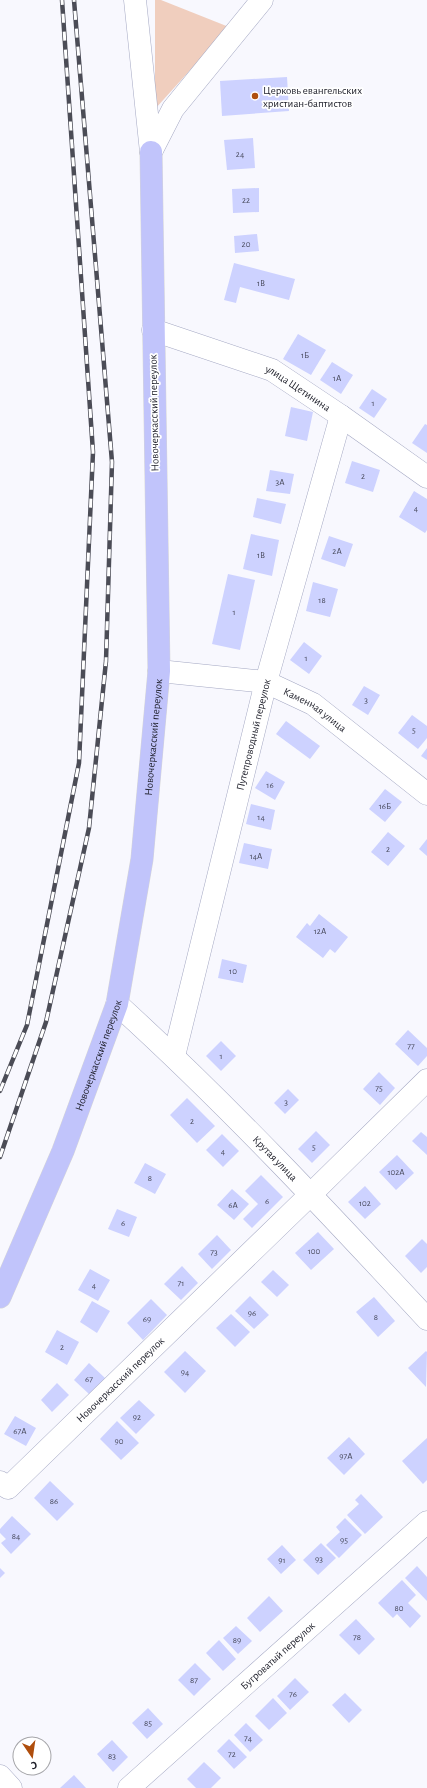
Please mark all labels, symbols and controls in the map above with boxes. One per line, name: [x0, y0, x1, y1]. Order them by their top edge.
place label: Церковь евангельских христиан-баптистов: [263, 85, 362, 109]
marker: Церковь евангельских христиан-баптистов: [250, 91, 260, 101]
house number: 24: [236, 150, 245, 159]
house number: 22: [242, 196, 250, 205]
house number: 20: [242, 240, 251, 249]
house number: 1В: [257, 279, 265, 288]
house number: 1Б: [301, 351, 309, 360]
street label: Новочеркасский переулок: [147, 354, 161, 472]
street label: улица Щетинина: [263, 362, 333, 413]
house number: 1А: [333, 374, 342, 383]
house number: 1: [371, 399, 375, 408]
house number: 2: [361, 472, 365, 481]
house number: 3А: [275, 478, 285, 487]
house number: 4: [414, 504, 419, 513]
house number: 2А: [332, 547, 342, 556]
house number: 1В: [257, 551, 265, 560]
house number: 18: [318, 596, 326, 605]
house number: 1: [232, 608, 236, 617]
house number: 1: [304, 654, 308, 663]
street label: Новочеркасский переулок: [142, 678, 164, 796]
street label: Путепроводный переулок: [234, 678, 272, 791]
street label: Каменная улица: [282, 686, 349, 734]
house number: 3: [364, 696, 368, 705]
house number: 5: [412, 726, 416, 735]
house number: 16: [266, 781, 274, 790]
house number: 16Б: [379, 802, 391, 811]
house number: 14: [257, 813, 265, 822]
house number: 2: [386, 845, 390, 854]
house number: 14А: [250, 852, 263, 861]
house number: 12А: [314, 927, 327, 936]
house number: 10: [229, 967, 237, 976]
street label: Новочеркасский переулок: [73, 999, 123, 1112]
house number: 77: [407, 1042, 415, 1051]
house number: 1: [219, 1052, 223, 1061]
house number: 75: [375, 1084, 383, 1093]
house number: 3: [284, 1098, 288, 1107]
house number: 2: [190, 1117, 194, 1126]
street label: Крутая улица: [251, 1133, 300, 1183]
house number: 5: [312, 1143, 316, 1152]
house number: 4: [221, 1147, 226, 1156]
house number: 102А: [387, 1168, 405, 1177]
house number: 8: [148, 1174, 152, 1183]
house number: 6: [265, 1197, 269, 1206]
house number: 102: [359, 1199, 371, 1208]
house number: 6А: [228, 1201, 238, 1210]
house number: 6: [121, 1219, 125, 1228]
house number: 100: [308, 1247, 321, 1256]
house number: 73: [210, 1248, 218, 1257]
house number: 71: [178, 1279, 184, 1288]
house number: 4: [92, 1281, 97, 1290]
house number: 96: [248, 1309, 256, 1318]
house number: 8: [374, 1313, 378, 1322]
house number: 69: [143, 1315, 151, 1324]
street label: Новочеркасский переулок: [74, 1335, 166, 1424]
house number: 2: [60, 1343, 64, 1352]
house number: 94: [181, 1368, 190, 1377]
house number: 67: [85, 1375, 93, 1384]
house number: 92: [133, 1413, 141, 1422]
house number: 67А: [13, 1427, 27, 1436]
house number: 90: [115, 1437, 124, 1446]
house number: 97А: [339, 1452, 353, 1461]
house number: 86: [50, 1497, 58, 1506]
house number: 84: [12, 1532, 21, 1541]
house number: 95: [340, 1536, 348, 1545]
house number: 93: [315, 1555, 323, 1564]
house number: 91: [278, 1556, 286, 1565]
house number: 80: [394, 1604, 404, 1613]
street label: Бугроватый переулок: [238, 1620, 317, 1691]
house number: 78: [353, 1633, 361, 1642]
house number: 89: [233, 1636, 241, 1645]
house number: 87: [190, 1676, 198, 1685]
house number: 76: [289, 1690, 297, 1699]
house number: 85: [144, 1719, 152, 1728]
house number: 74: [244, 1734, 253, 1743]
north arrow: [12, 1736, 52, 1776]
house number: 72: [228, 1750, 236, 1759]
house number: 83: [108, 1752, 116, 1761]
text: С: [30, 1759, 38, 1771]

